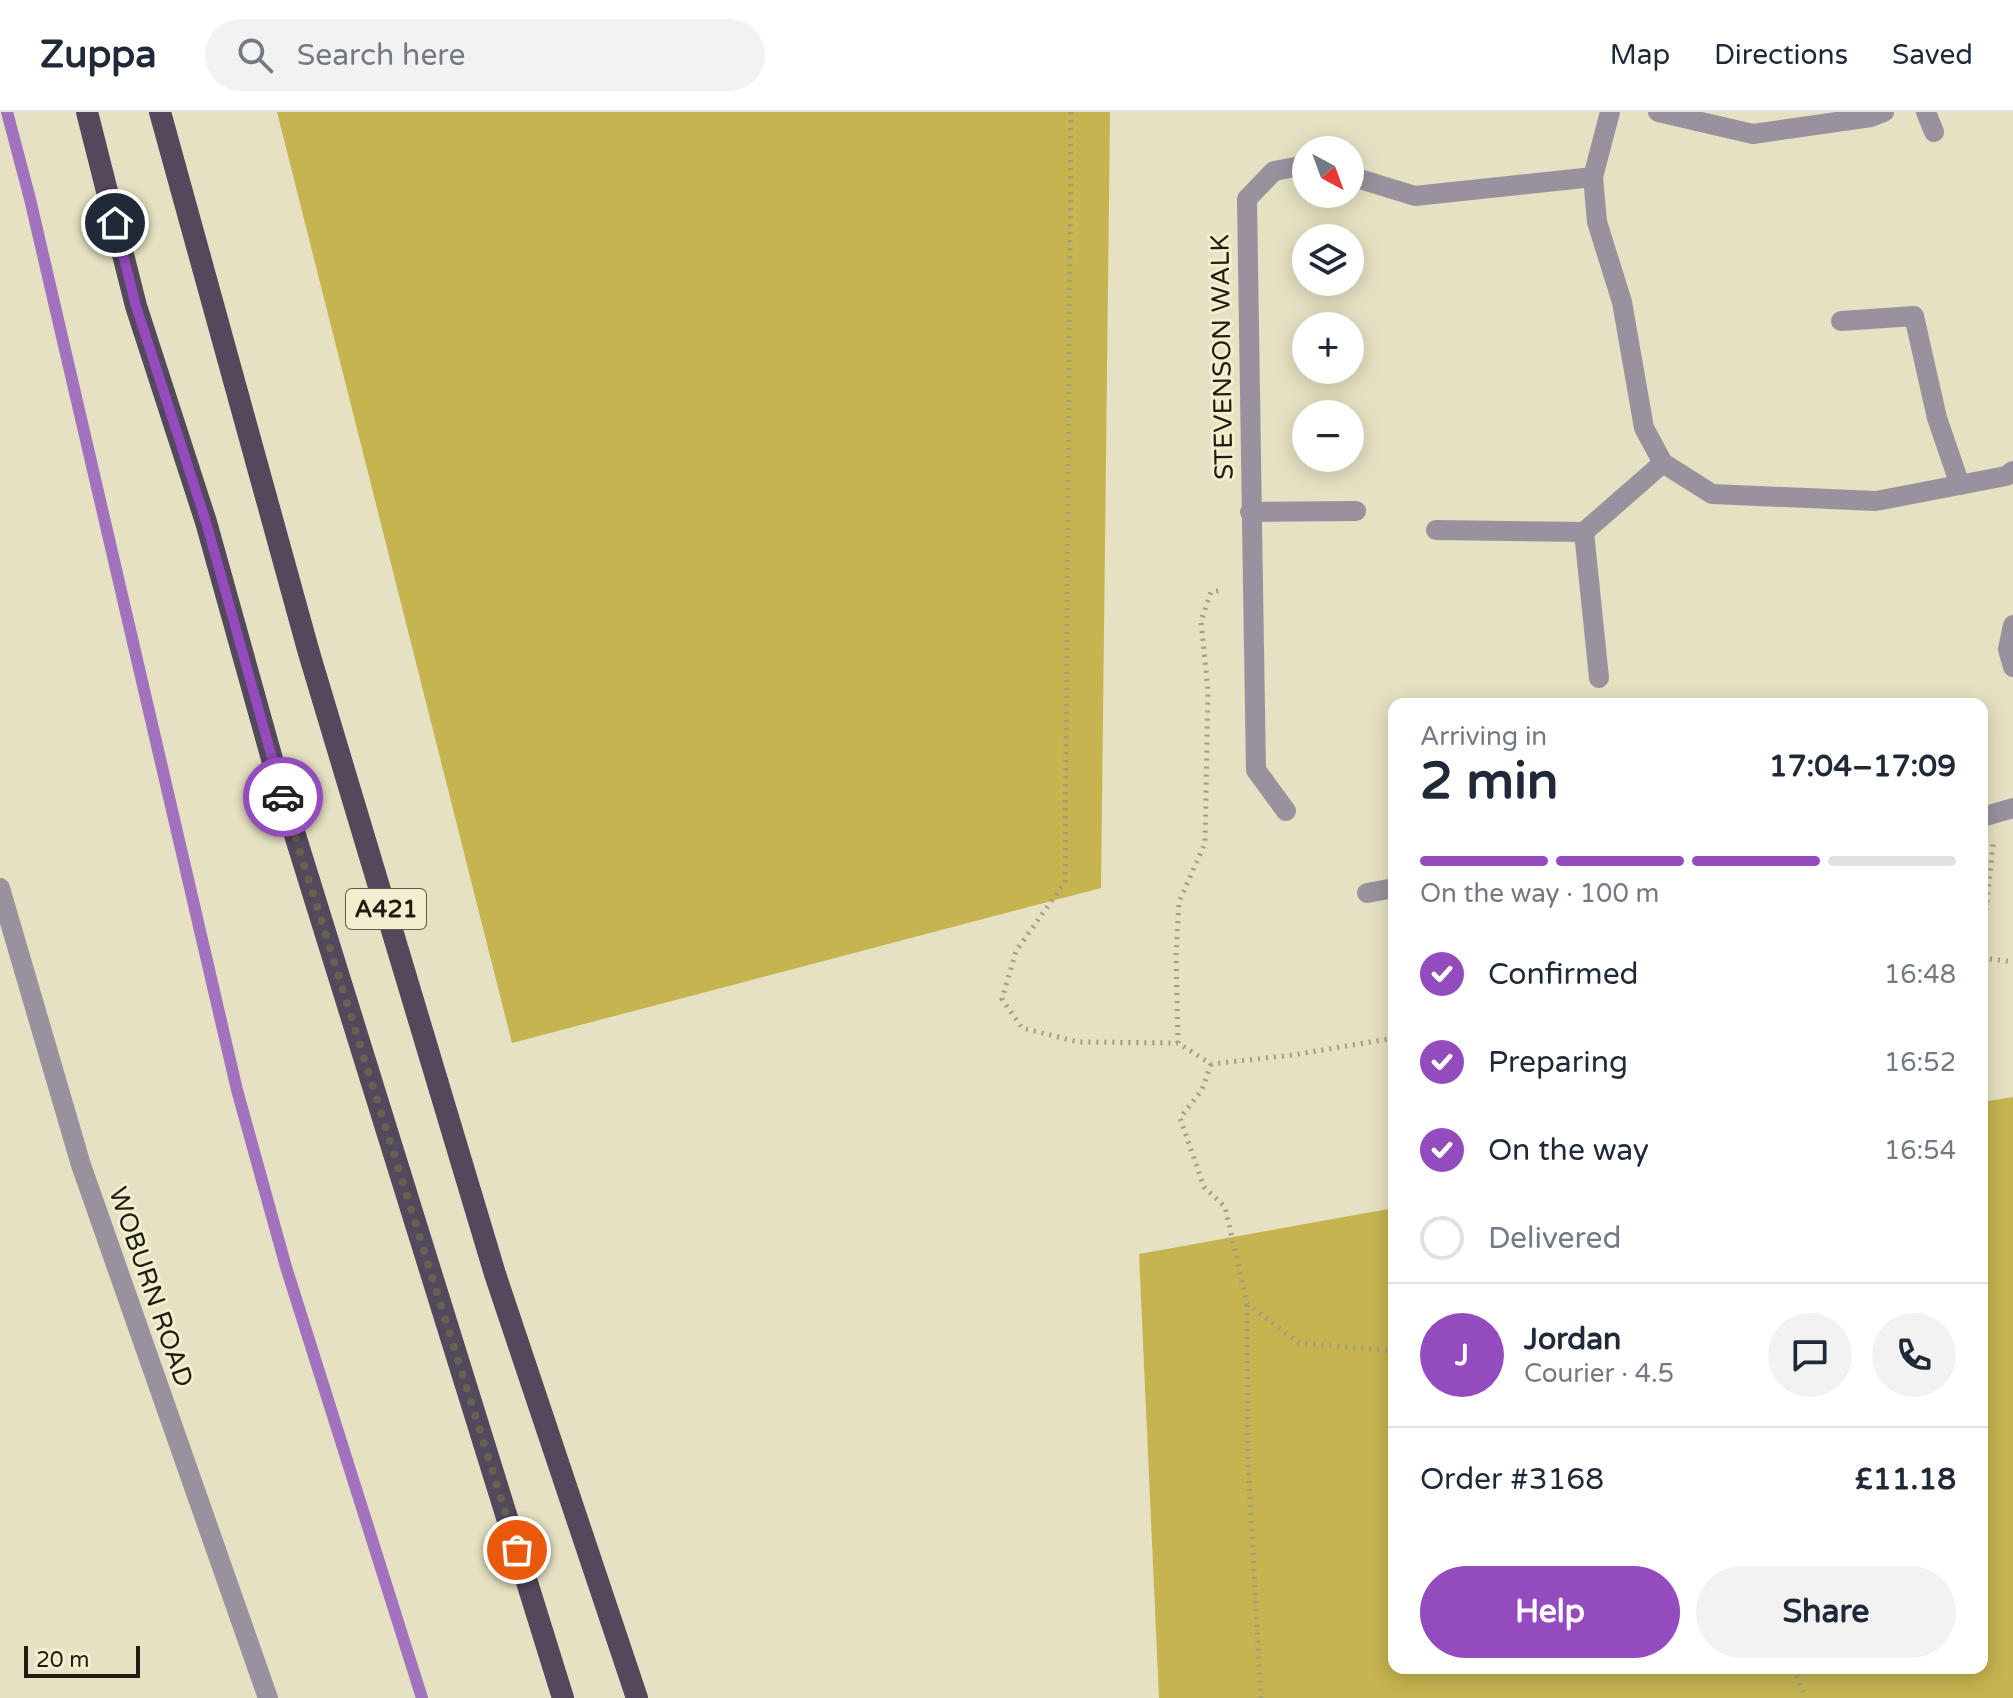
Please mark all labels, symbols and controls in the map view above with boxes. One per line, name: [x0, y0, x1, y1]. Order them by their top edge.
search box: [205, 19, 765, 91]
text: Zuppa: [40, 32, 157, 78]
icon: search: [233, 33, 277, 77]
text: Search here: [297, 37, 465, 74]
text: Map: [1610, 38, 1670, 72]
text: Directions: [1714, 38, 1848, 72]
text: Saved: [1892, 38, 1973, 72]
north arrow: [1292, 136, 1364, 208]
map controls: [1292, 136, 1364, 472]
pin: [81, 189, 149, 257]
icon: home: [93, 201, 137, 245]
button: layers: [1292, 224, 1364, 296]
street label: STEVENSON WALK: [1204, 234, 1240, 480]
button: +: [1292, 312, 1364, 384]
button: −: [1292, 400, 1364, 472]
text: Arriving in: [1420, 721, 1547, 752]
text: 17:04–17:09: [1769, 748, 1956, 785]
text: 2 min: [1420, 750, 1559, 813]
courier: [243, 757, 323, 837]
icon: car: [261, 775, 305, 819]
text: On the way · 100 m: [1420, 878, 1659, 909]
road number: A421: [346, 889, 426, 929]
icon: check: [1420, 952, 1464, 996]
text: Confirmed: [1488, 956, 1639, 993]
text: 16:48: [1884, 959, 1956, 990]
icon: check: [1420, 1040, 1464, 1084]
text: Preparing: [1488, 1044, 1628, 1081]
text: 16:52: [1884, 1047, 1956, 1078]
icon: check: [1420, 1128, 1464, 1172]
text: On the way: [1488, 1132, 1649, 1169]
text: 16:54: [1884, 1135, 1956, 1166]
street label: WOBURN ROAD: [102, 1183, 200, 1391]
text: Delivered: [1488, 1220, 1622, 1257]
button: chat: [1768, 1313, 1852, 1397]
button: phone: [1872, 1313, 1956, 1397]
text: Jordan: [1524, 1321, 1621, 1358]
text: J: [1455, 1337, 1469, 1374]
text: Courier · 4.5: [1524, 1358, 1674, 1389]
text: Order #3168: [1420, 1461, 1604, 1498]
text: £11.18: [1855, 1461, 1956, 1498]
pin: [483, 1516, 551, 1584]
icon: bag: [495, 1528, 539, 1572]
button: Help: [1420, 1566, 1680, 1658]
button: Share: [1696, 1566, 1956, 1658]
scale bar: [24, 1642, 140, 1678]
text: 20 m: [36, 1647, 90, 1673]

